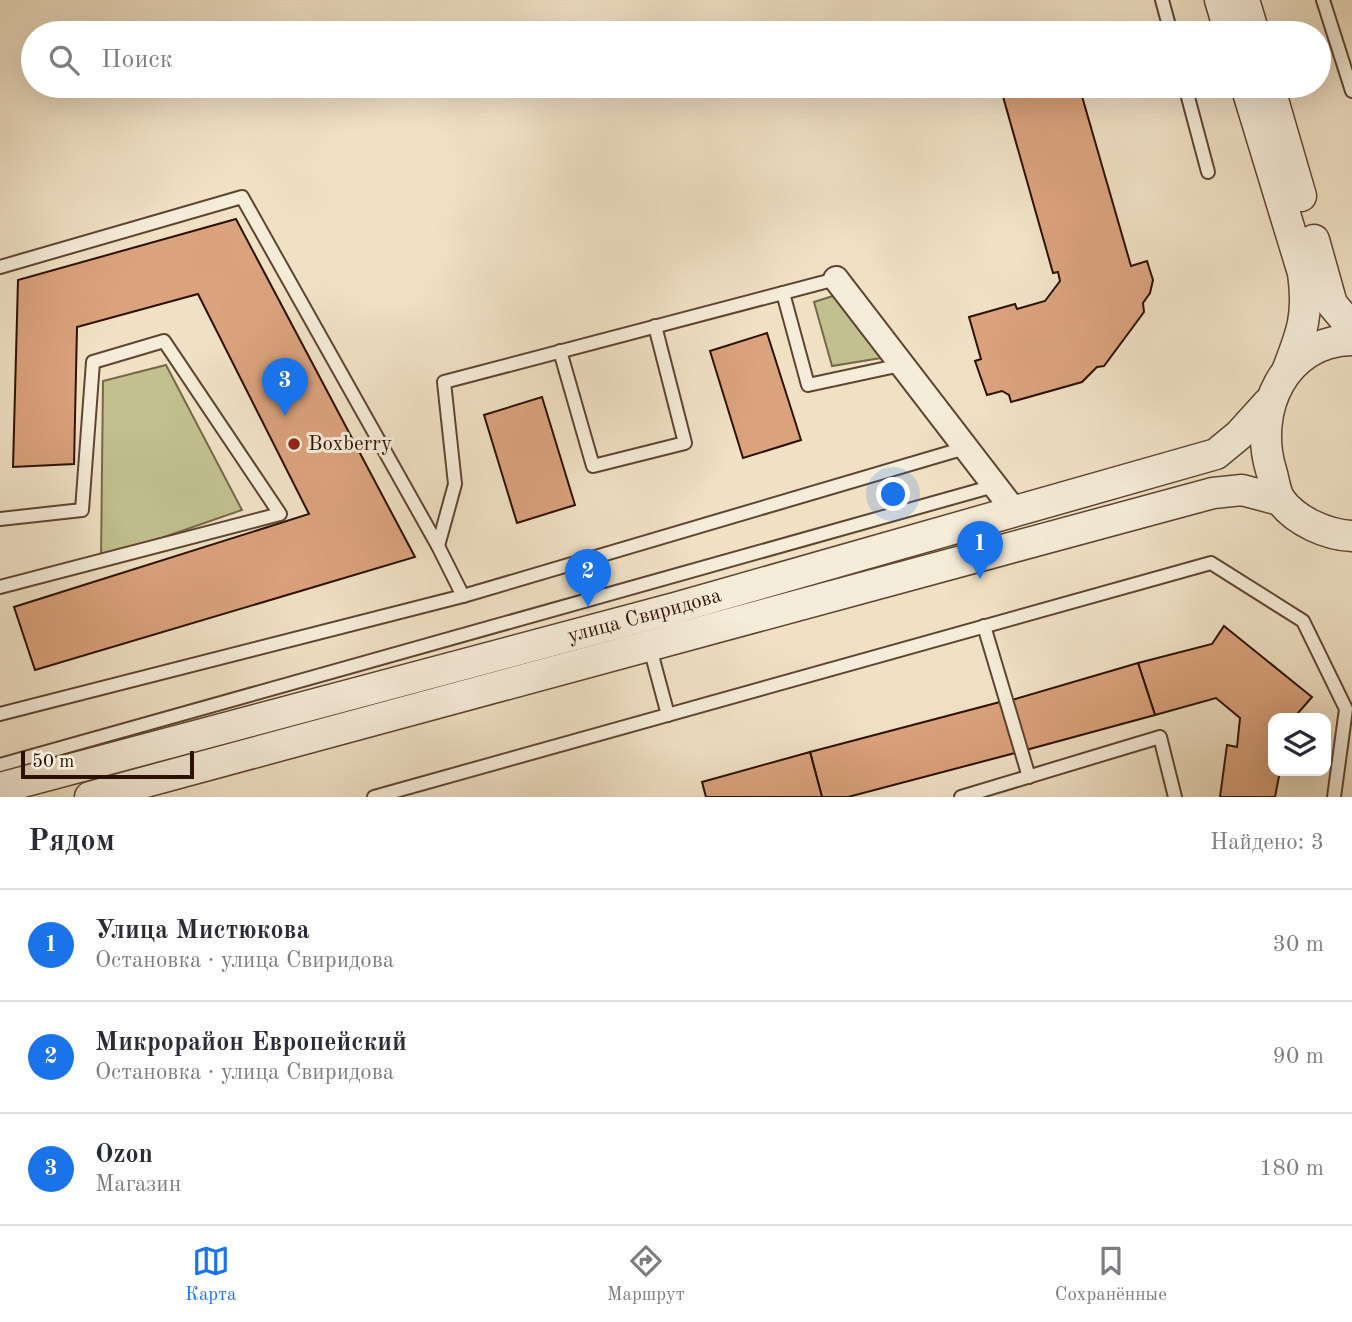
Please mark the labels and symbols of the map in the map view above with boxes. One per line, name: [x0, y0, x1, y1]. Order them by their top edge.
pin: 3: [262, 358, 308, 416]
place label: Boxberry: [308, 434, 392, 455]
marker: Boxberry: [286, 436, 302, 452]
your location: [876, 477, 910, 511]
pin: 1: [957, 521, 1003, 579]
pin: 2: [565, 549, 611, 607]
street label: улица Свиридова: [565, 585, 724, 647]
scale bar: [21, 748, 194, 780]

